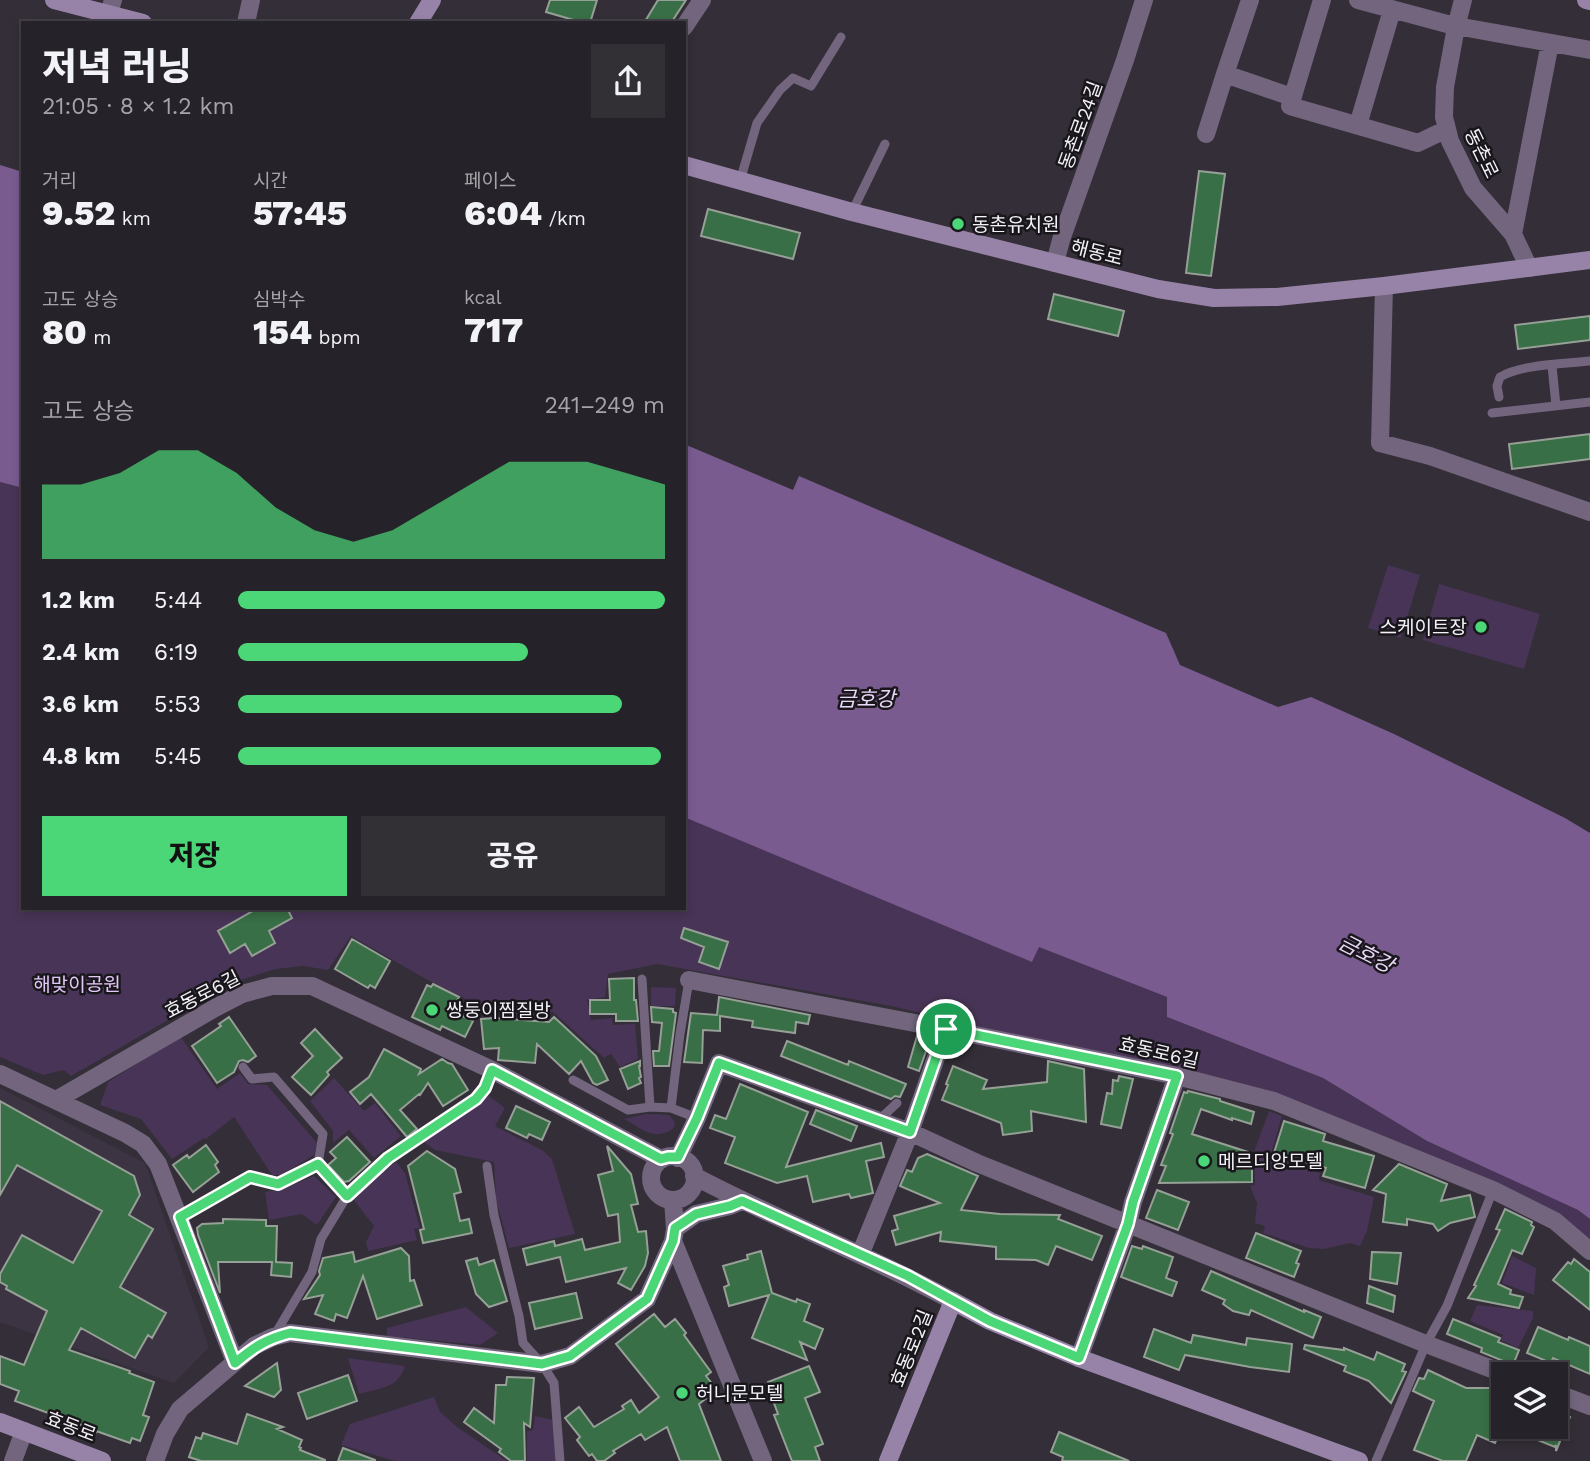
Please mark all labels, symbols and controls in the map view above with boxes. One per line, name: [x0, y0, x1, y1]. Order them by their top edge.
button: share: [591, 44, 665, 118]
text: 저녁 러닝: [42, 45, 192, 89]
street label: 동촌로24길: [1054, 78, 1107, 172]
text: 21:05 · 8 × 1.2 km: [42, 93, 234, 120]
street label: 동촌로: [1460, 125, 1503, 182]
text: 거리: [42, 169, 77, 192]
text: 시간: [253, 169, 288, 192]
text: 페이스: [464, 169, 516, 192]
text: 9.52: [42, 192, 115, 234]
text: 57:45: [253, 192, 347, 234]
text: 6:04: [464, 192, 542, 234]
text: km: [115, 207, 151, 230]
text: /km: [542, 207, 586, 230]
place label: 동촌유치원: [972, 213, 1059, 236]
marker: 동촌유치원: [950, 216, 966, 232]
street label: 해동로: [1069, 235, 1125, 270]
text: kcal: [464, 286, 502, 309]
text: 고도 상승: [42, 288, 118, 311]
text: 심박수: [253, 288, 305, 311]
text: 717: [464, 309, 523, 351]
text: 80: [42, 311, 87, 353]
text: 154: [253, 311, 312, 353]
text: m: [87, 326, 111, 349]
text: bpm: [312, 326, 361, 349]
text: 241–249 m: [545, 392, 665, 419]
text: 고도 상승: [42, 398, 134, 425]
text: 1.2 km: [42, 587, 115, 614]
text: 5:44: [154, 587, 202, 614]
place label: 스케이트장: [1380, 616, 1467, 639]
marker: 스케이트장: [1473, 619, 1489, 635]
text: 2.4 km: [42, 639, 120, 666]
text: 6:19: [154, 639, 198, 666]
water label: 금호강: [837, 686, 898, 711]
text: 3.6 km: [42, 691, 119, 718]
text: 5:53: [154, 691, 201, 718]
text: 4.8 km: [42, 743, 120, 770]
text: 5:45: [154, 743, 202, 770]
button: 저장: [42, 816, 347, 896]
button: 공유: [361, 816, 665, 896]
water label: 금호강: [1335, 929, 1400, 979]
street label: 효동로6길: [161, 966, 244, 1023]
park label: 해맞이공원: [33, 973, 121, 996]
place label: 쌍둥이찜질방: [446, 999, 551, 1022]
pin: [916, 999, 976, 1059]
marker: 쌍둥이찜질방: [424, 1002, 440, 1018]
icon: arrive: [927, 1010, 965, 1048]
street label: 효동로6길: [1117, 1032, 1201, 1073]
place label: 메르디앙모텔: [1218, 1150, 1323, 1173]
marker: 메르디앙모텔: [1196, 1153, 1212, 1169]
street label: 효동로2길: [886, 1306, 937, 1390]
map controls: [1491, 1362, 1568, 1439]
button: layers: [1491, 1362, 1568, 1439]
place label: 허니문모텔: [696, 1382, 783, 1405]
marker: 허니문모텔: [674, 1385, 690, 1401]
street label: 효동로: [42, 1406, 99, 1447]

